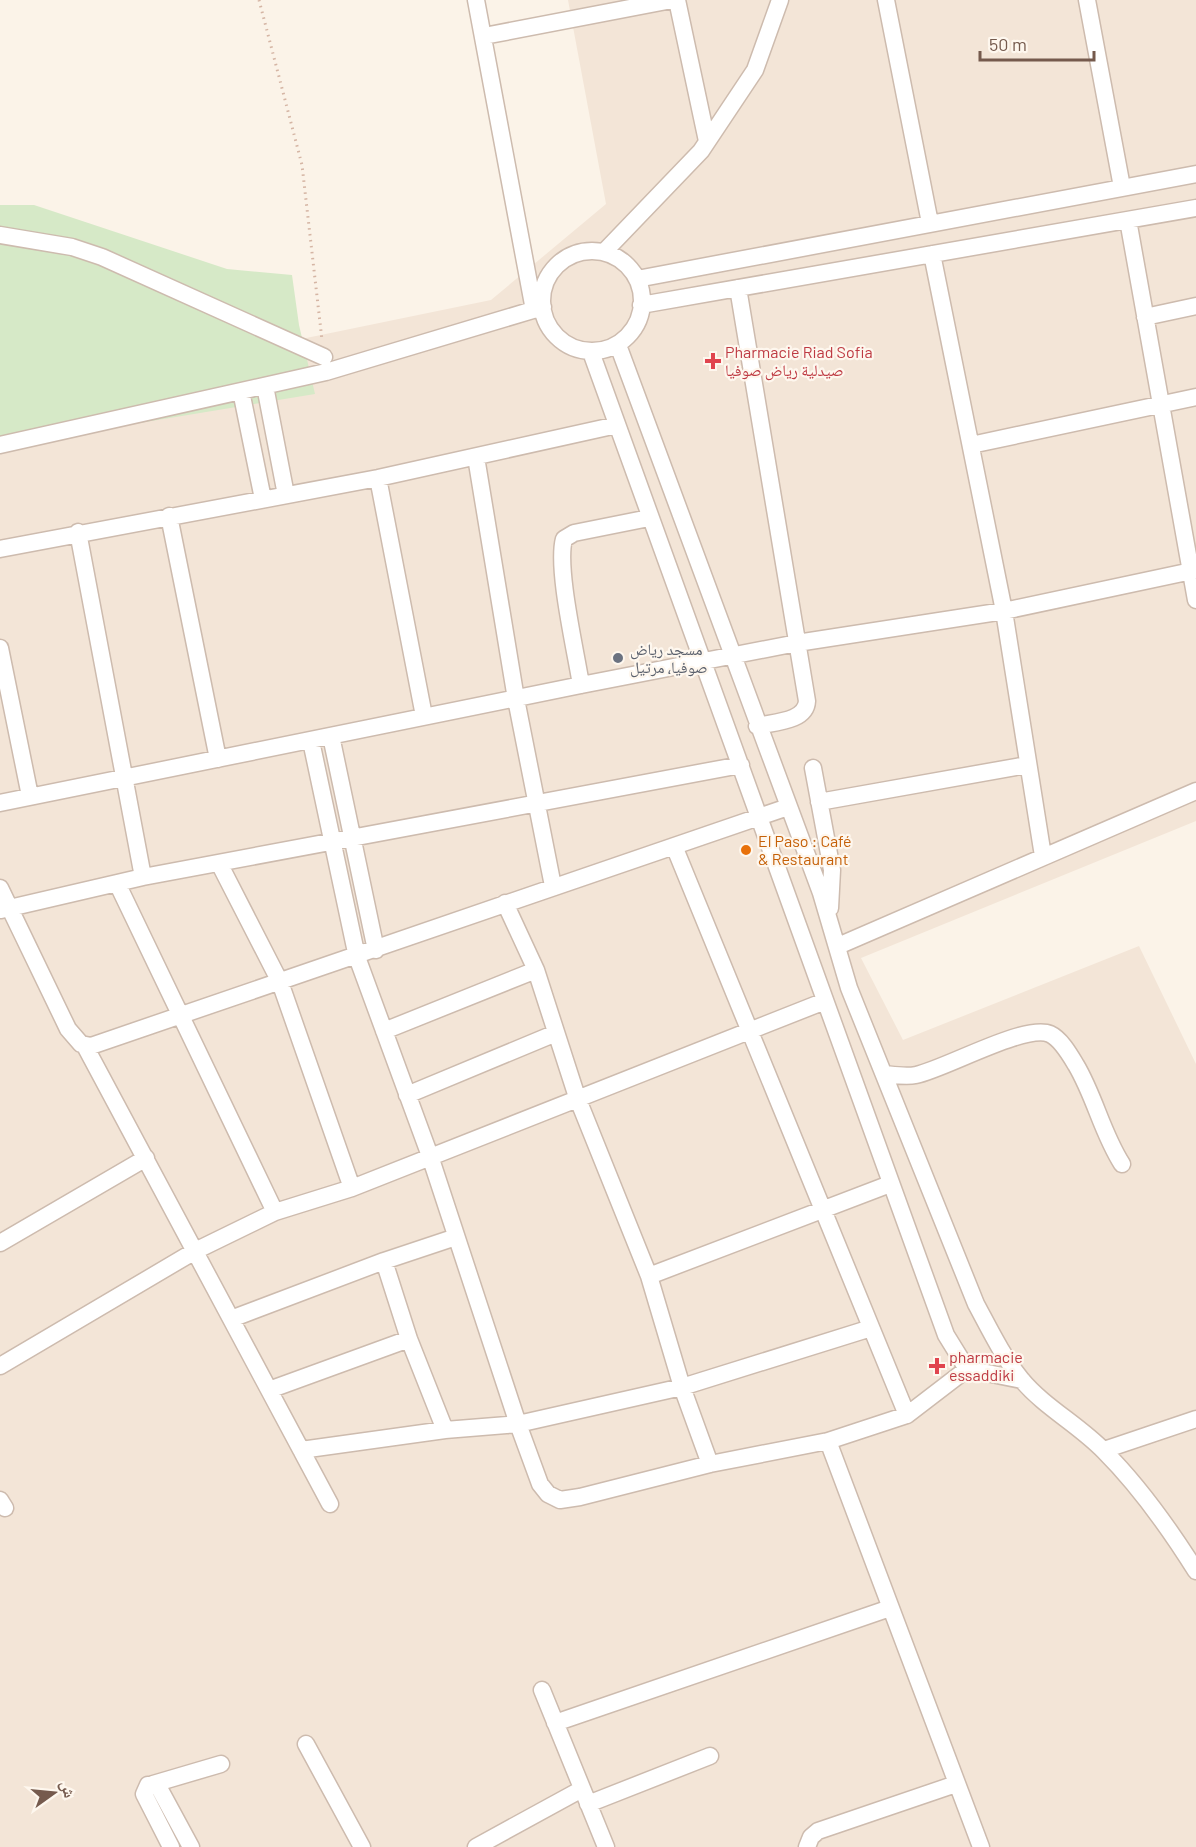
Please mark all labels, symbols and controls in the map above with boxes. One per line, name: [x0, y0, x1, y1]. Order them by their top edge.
scale bar: [980, 24, 1094, 62]
text: 50 m: [989, 33, 1027, 55]
place label: Pharmacie Riad Sofia صيدلية رياض صوفيا: [725, 342, 873, 381]
marker: Pharmacie Riad Sofia صيدلية رياض صوفيا: [706, 354, 720, 368]
place label: مسجد رياض صوفيا، مرتیل: [630, 639, 708, 678]
marker: مسجد رياض صوفيا، مرتیل: [611, 651, 625, 665]
place label: El Paso : Café & Restaurant: [758, 831, 852, 868]
marker: El Paso : Café & Restaurant: [739, 843, 753, 857]
place label: pharmacie essaddiki: [949, 1347, 1023, 1384]
marker: pharmacie essaddiki: [930, 1359, 944, 1373]
north arrow: [24, 1763, 84, 1823]
text: ش: [57, 1778, 80, 1800]

